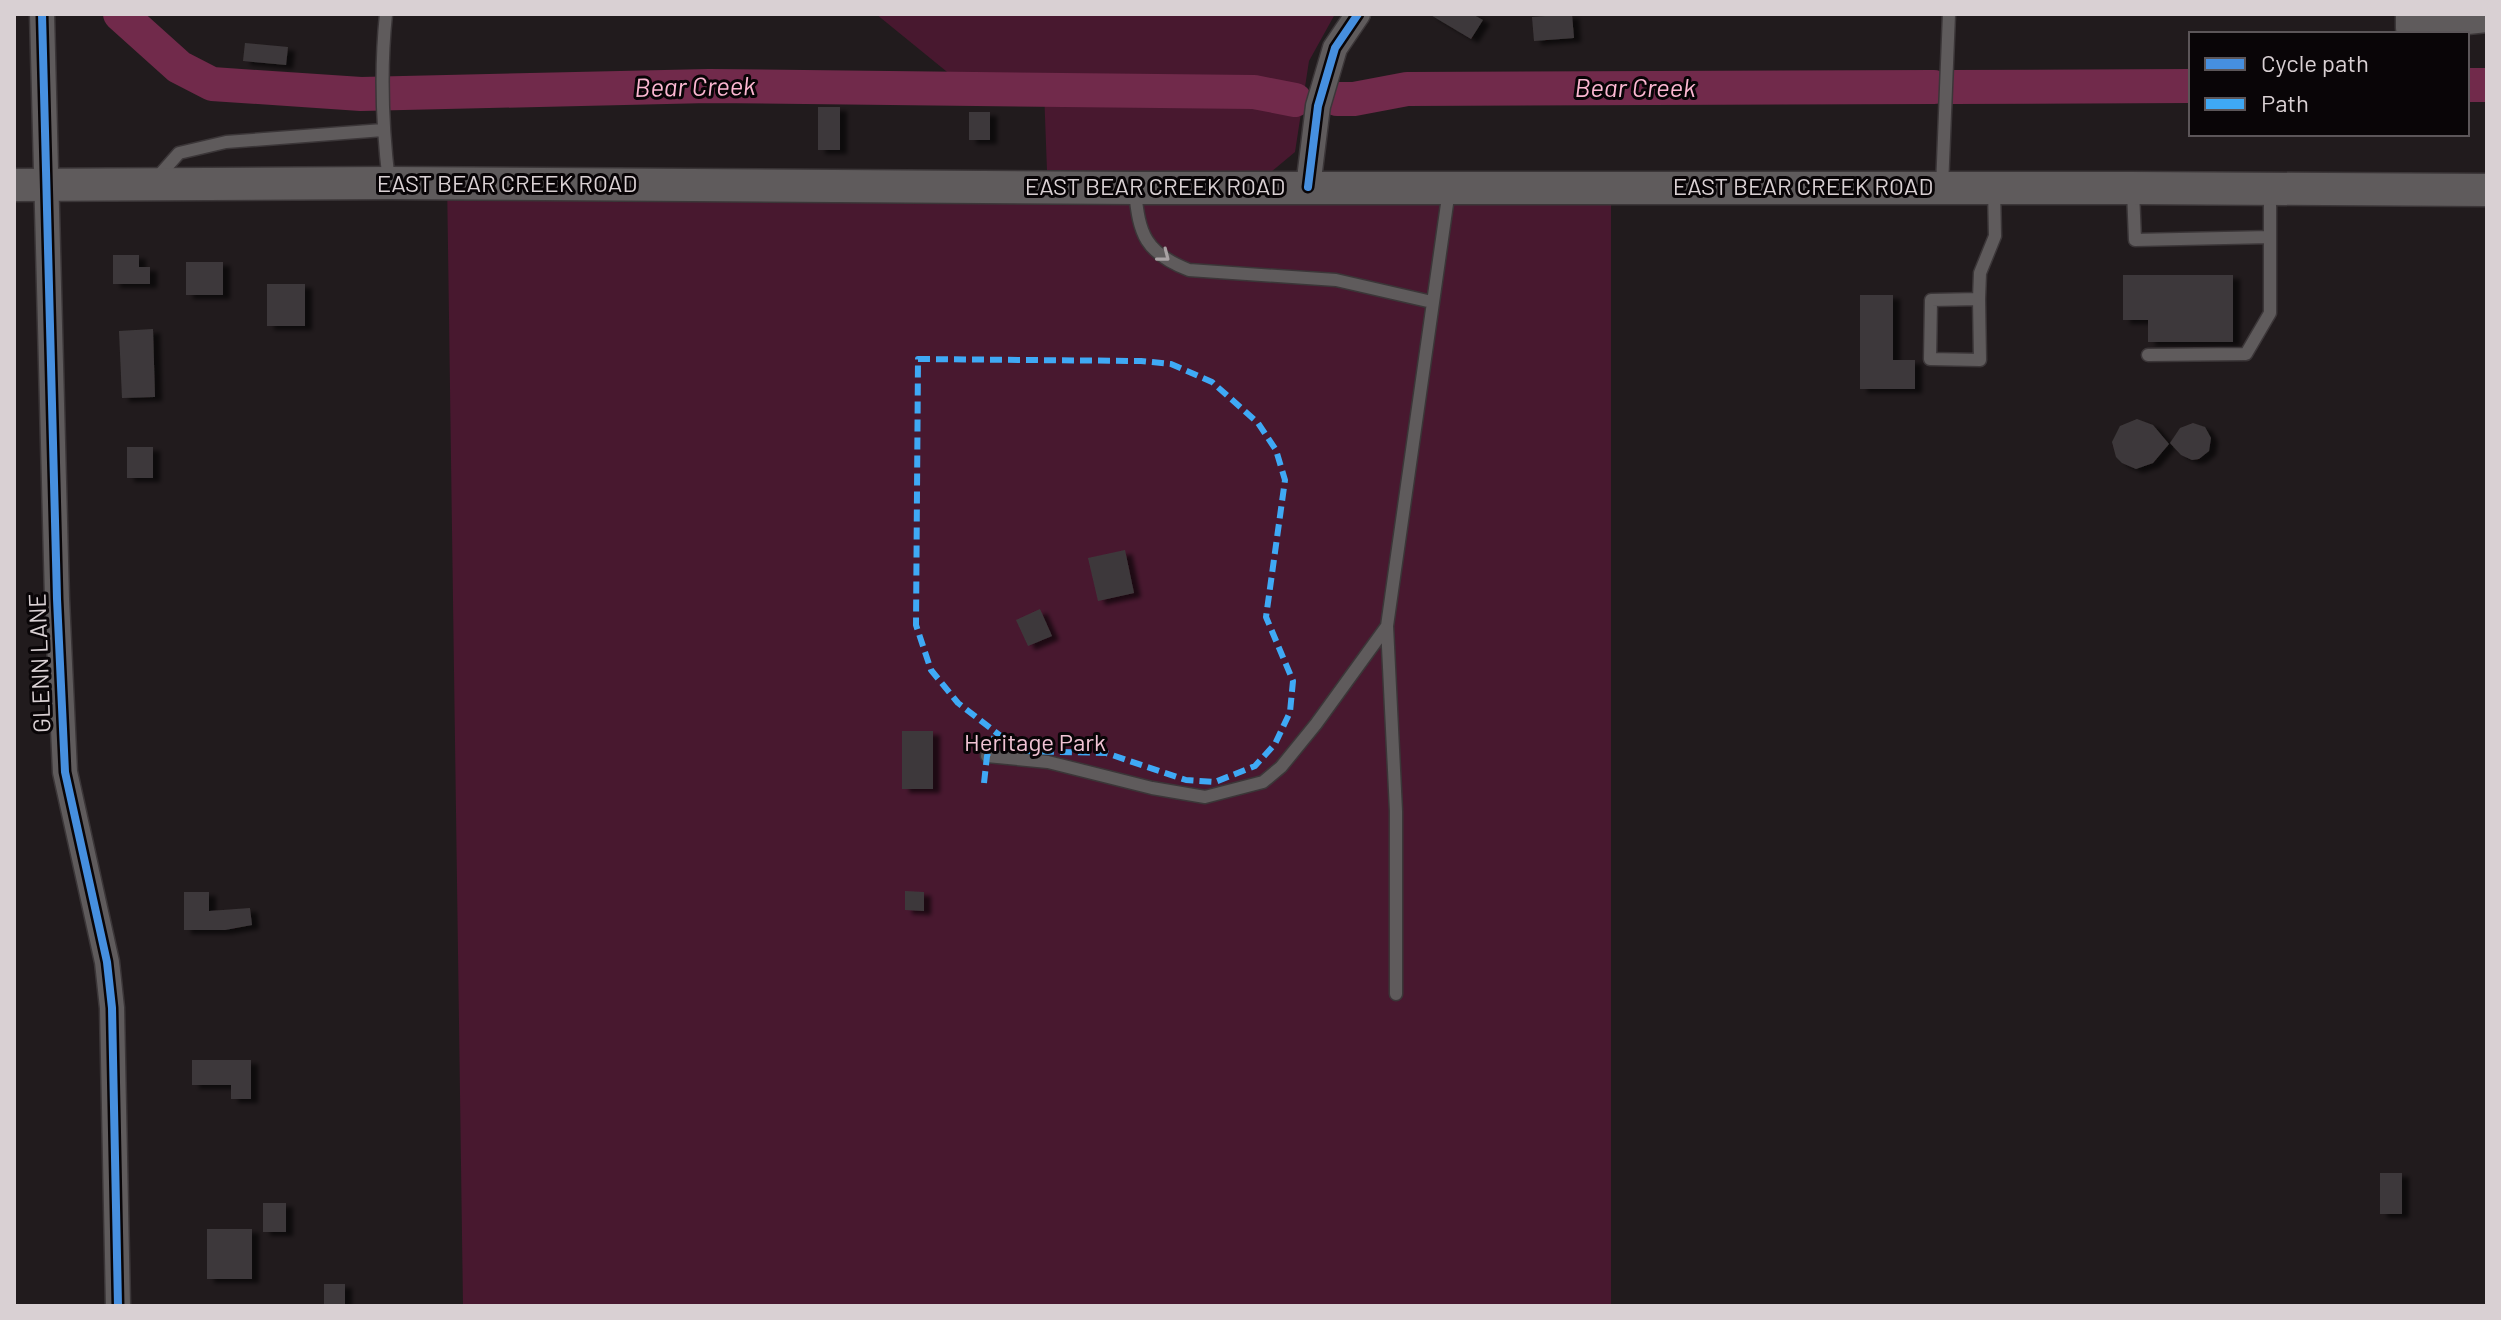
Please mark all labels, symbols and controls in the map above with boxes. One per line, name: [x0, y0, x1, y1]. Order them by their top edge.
legend: [2189, 32, 2469, 136]
text: Cycle path: [2261, 48, 2369, 77]
water label: Bear Creek: [634, 69, 756, 102]
water label: Bear Creek: [1574, 71, 1696, 102]
text: Path: [2261, 88, 2309, 117]
street label: EAST BEAR CREEK ROAD: [377, 168, 637, 197]
street label: EAST BEAR CREEK ROAD: [1025, 171, 1285, 200]
street label: EAST BEAR CREEK ROAD: [1673, 171, 1933, 200]
one-way arrow: [1155, 246, 1170, 260]
street label: GLENN LANE: [22, 593, 55, 733]
park label: Heritage Park: [964, 727, 1106, 756]

